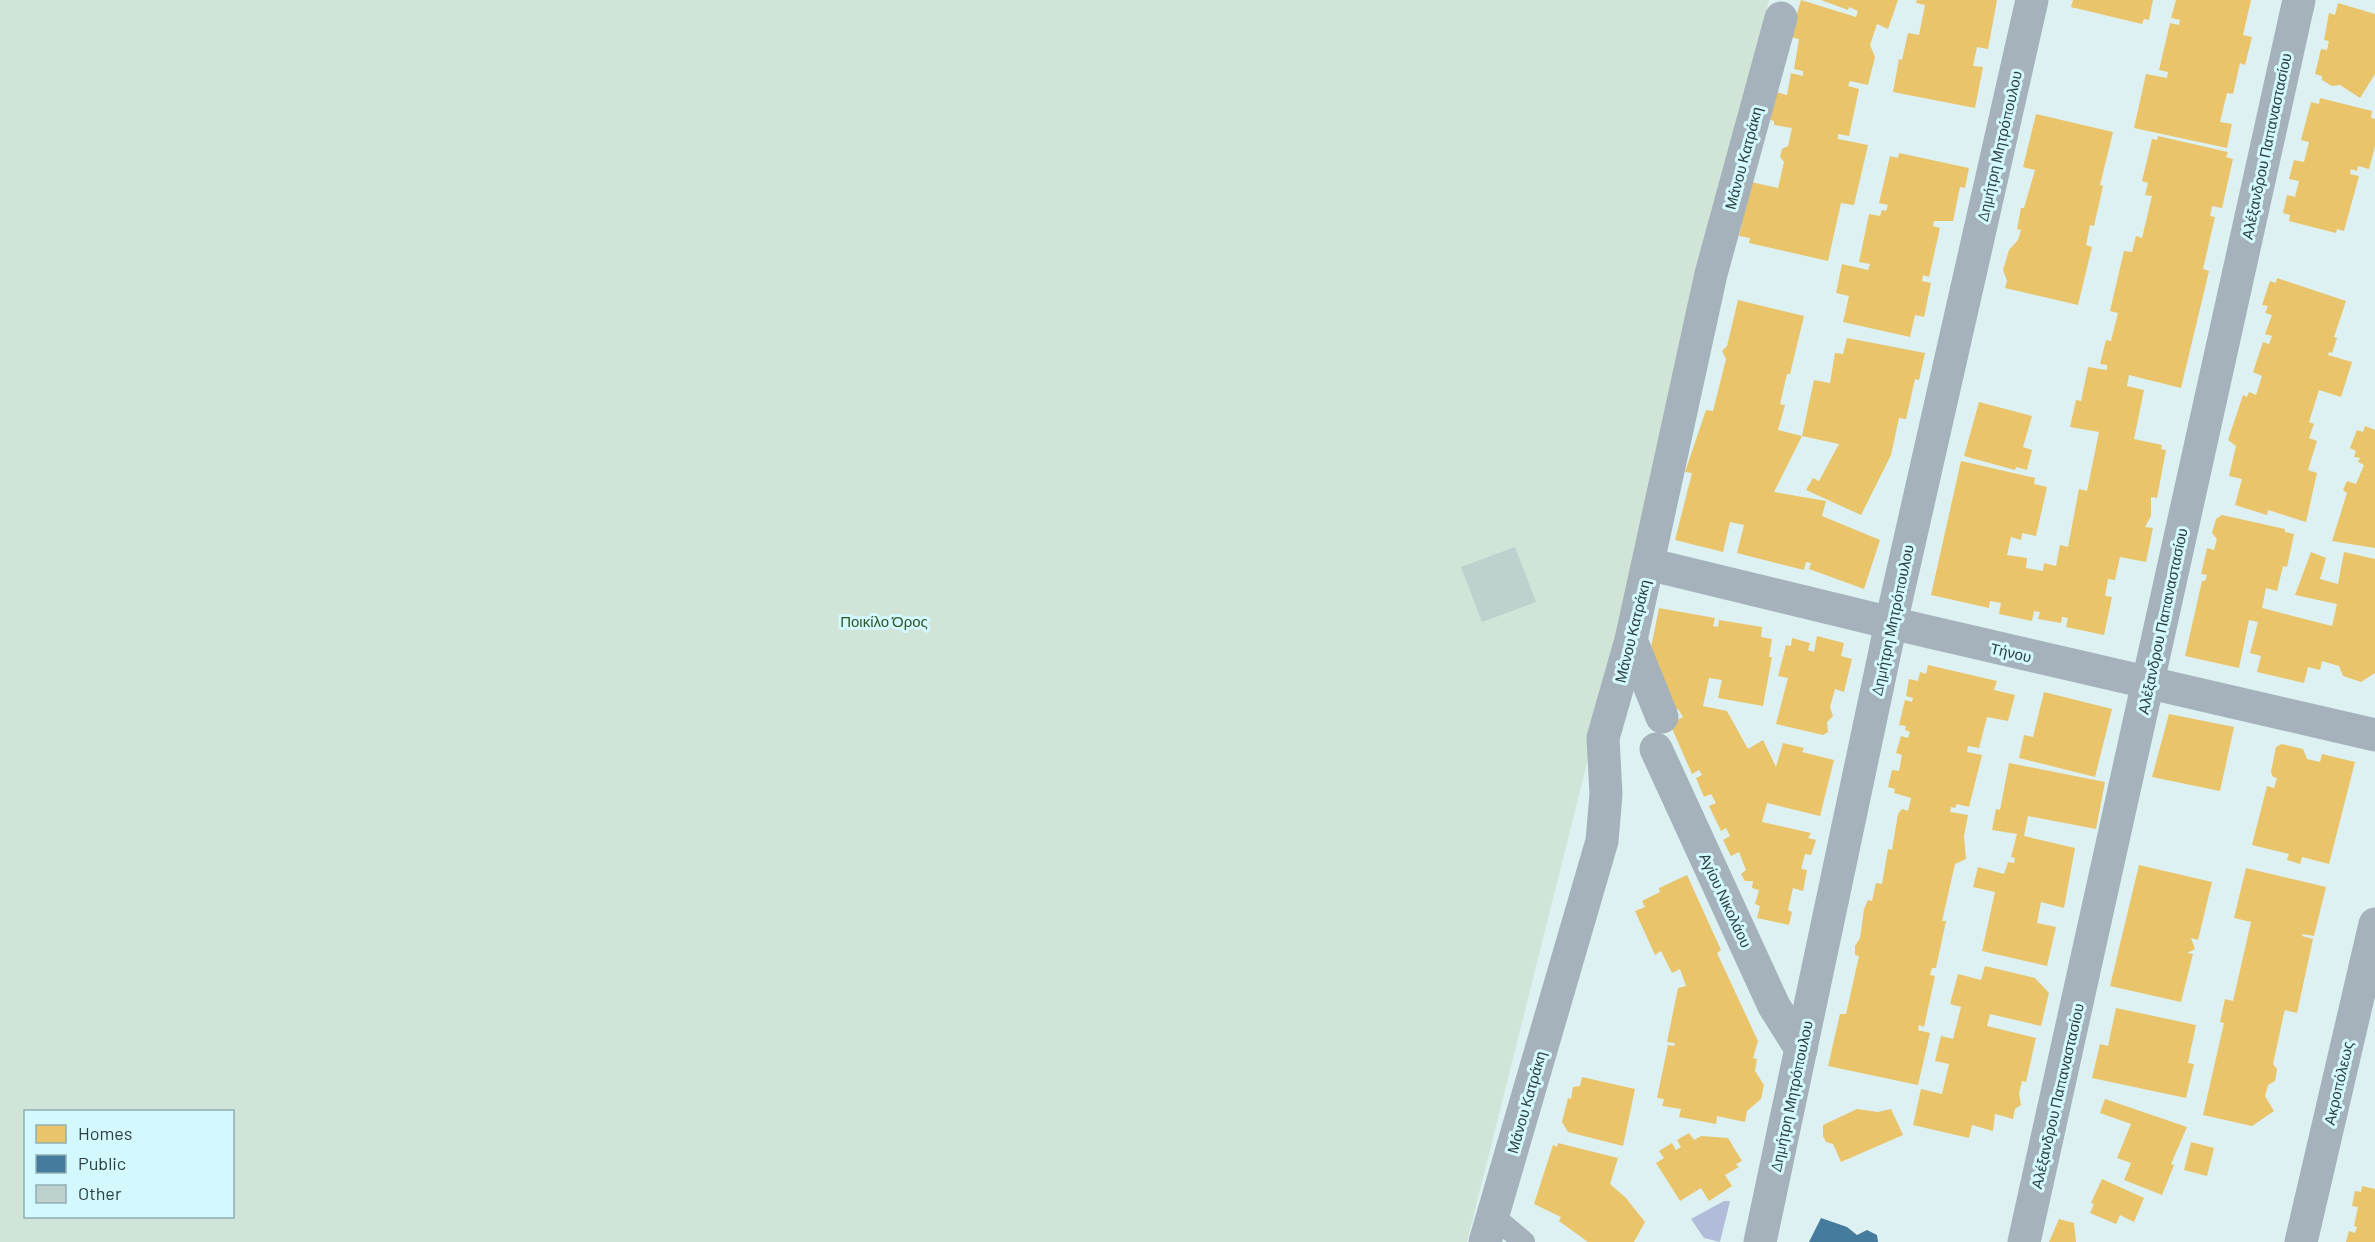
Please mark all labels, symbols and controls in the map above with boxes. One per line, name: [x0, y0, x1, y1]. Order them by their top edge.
street label: Αλέξανδρου Παπαναστασίου: [2237, 51, 2295, 241]
street label: Δημήτρη Μητρόπουλου: [1973, 69, 2025, 223]
street label: Μάνου Κατράκη: [1721, 105, 1765, 211]
street label: Αλέξανδρου Παπαναστασίου: [2133, 526, 2191, 716]
street label: Δημήτρη Μητρόπουλου: [1867, 543, 1917, 697]
street label: Μάνου Κατράκη: [1610, 578, 1654, 684]
park label: Ποικίλο Όρος: [840, 612, 928, 630]
street label: Τήνου: [1989, 639, 2033, 665]
street label: Αγίου Νικολάου: [1696, 850, 1756, 950]
street label: Αλέξανδρου Παπαναστασίου: [2027, 1001, 2087, 1191]
street label: Δημήτρη Μητρόπουλου: [1766, 1019, 1816, 1173]
street label: Ακροπόλεως: [2320, 1039, 2356, 1127]
street label: Μάνου Κατράκη: [1503, 1049, 1549, 1155]
legend: [24, 1110, 234, 1218]
text: Homes: [78, 1122, 132, 1144]
text: Public: [78, 1152, 126, 1174]
text: Other: [78, 1182, 122, 1204]

